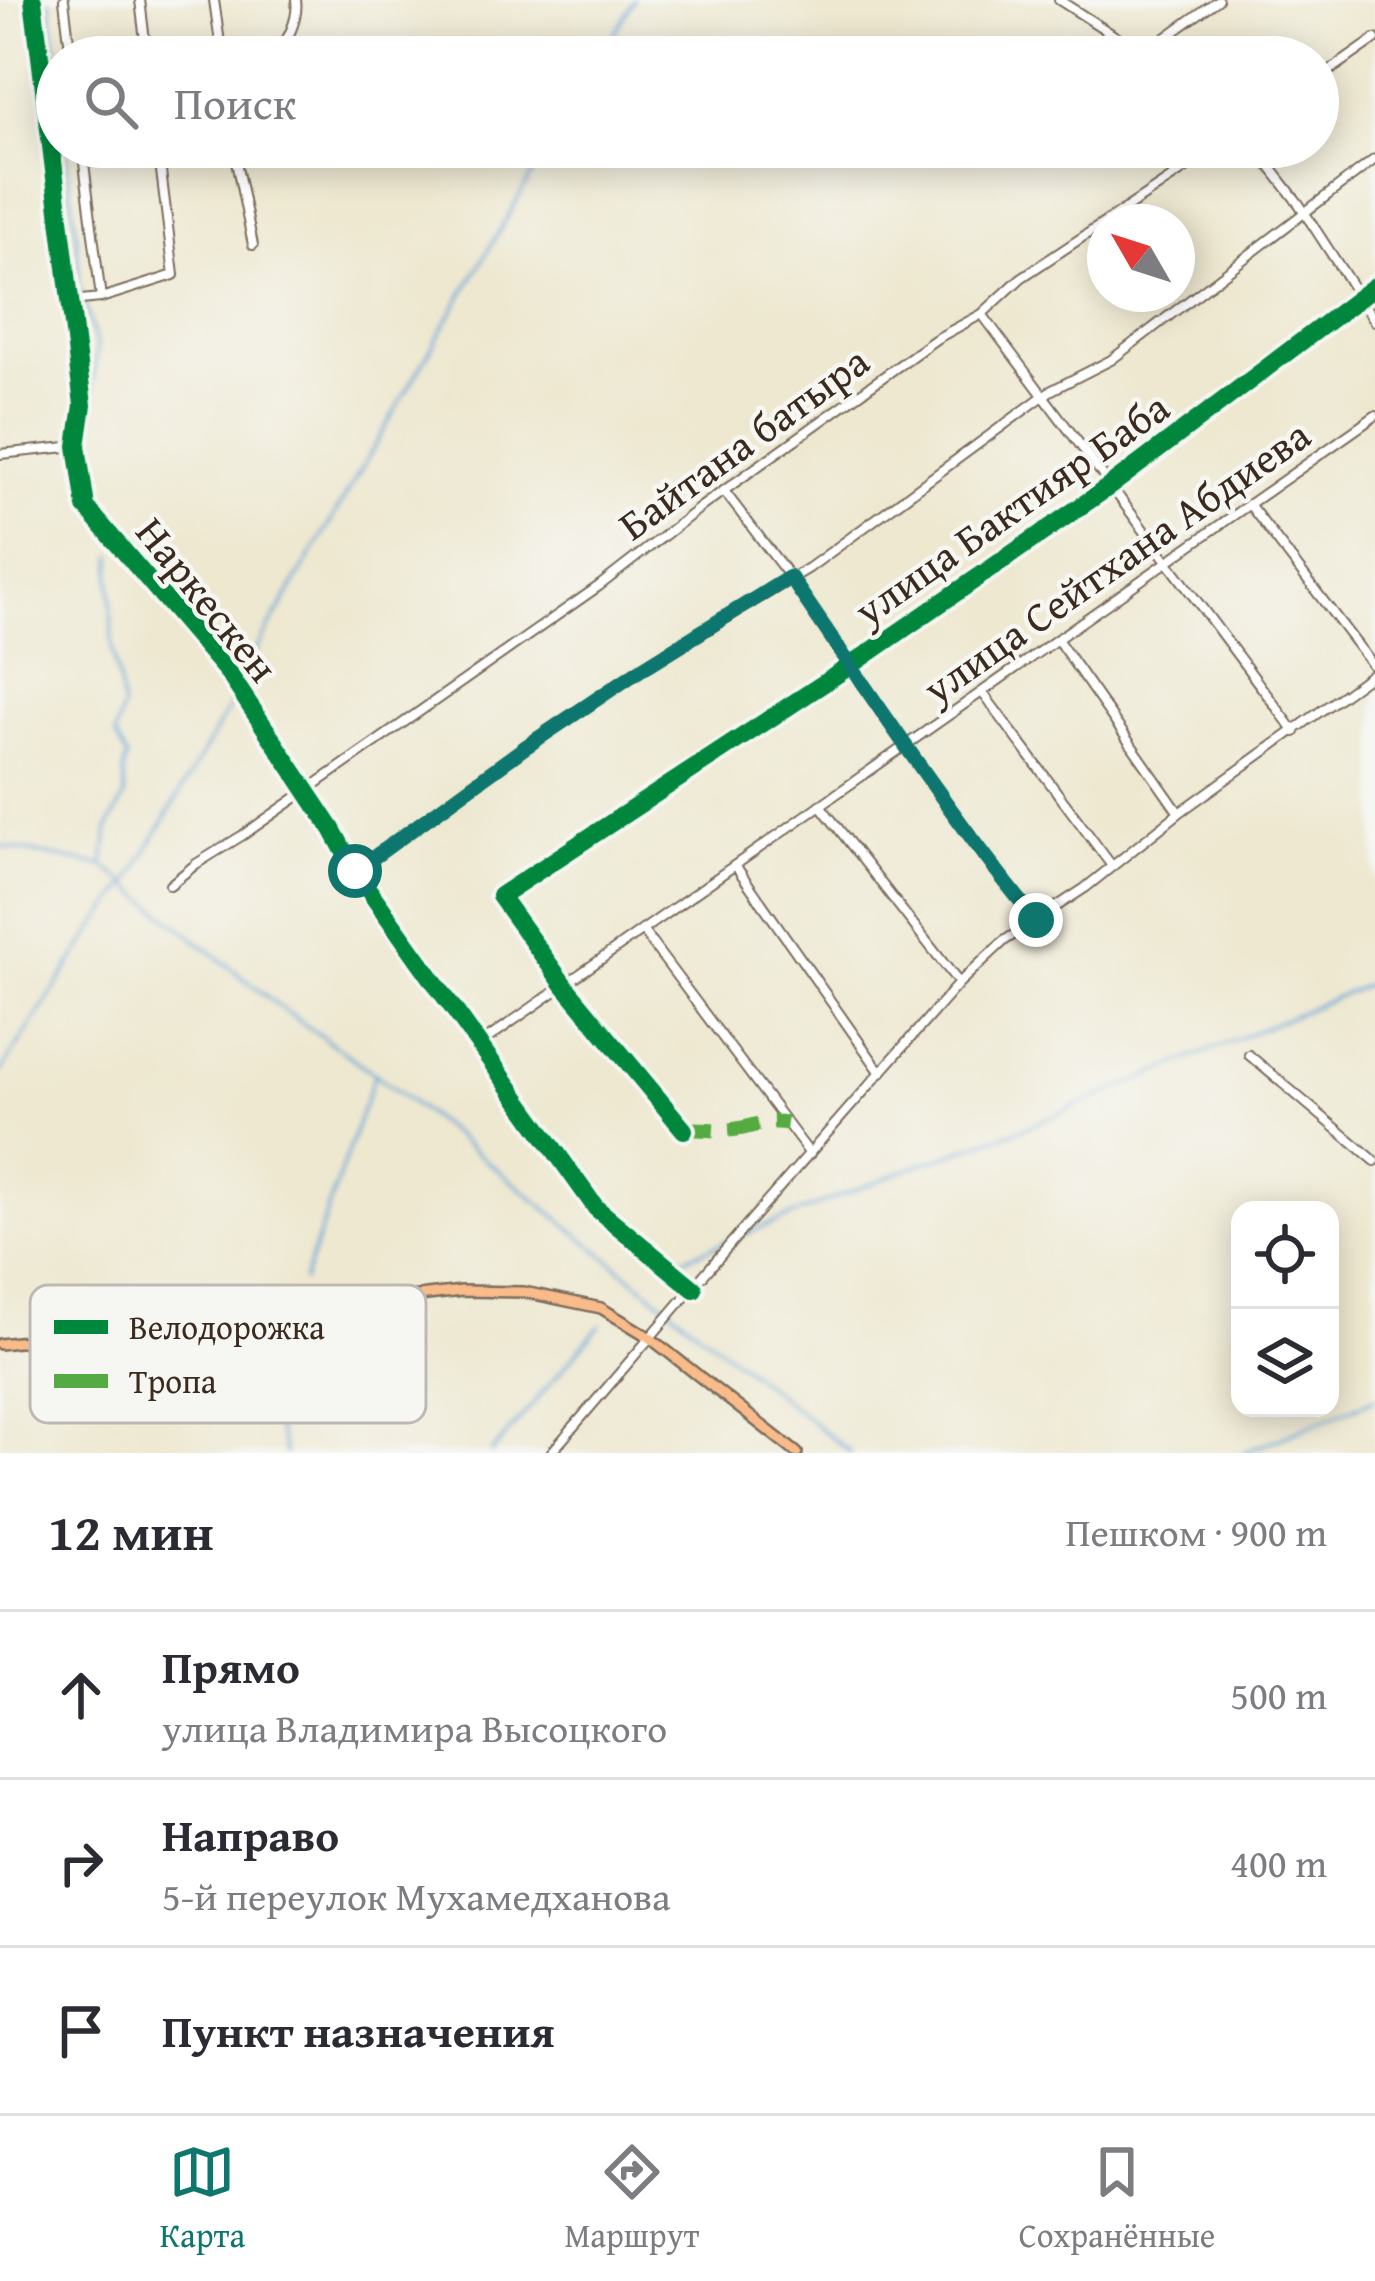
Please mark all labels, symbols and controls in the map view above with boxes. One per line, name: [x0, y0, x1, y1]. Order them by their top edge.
search box: [36, 36, 1339, 168]
icon: search: [78, 69, 144, 135]
text: Поиск: [174, 70, 296, 135]
north arrow: [1087, 204, 1195, 312]
street label: Байтана батыра: [605, 330, 881, 554]
street label: улица Бактияр Баба: [840, 376, 1181, 640]
street label: улица Сейтхана Абдиева: [909, 404, 1322, 719]
street label: Наркескен: [122, 503, 294, 695]
route start: [328, 844, 382, 898]
route end: [1009, 893, 1063, 947]
map controls: [1231, 1201, 1339, 1417]
button: locate: [1231, 1201, 1339, 1309]
legend: [30, 1285, 426, 1423]
text: Велодорожка: [129, 1303, 325, 1351]
button: layers: [1231, 1309, 1339, 1417]
text: Тропа: [129, 1357, 217, 1405]
text: 12 мин: [48, 1494, 214, 1569]
text: Пешком · 900 m: [1065, 1503, 1327, 1560]
text: Прямо: [162, 1634, 300, 1699]
icon: ahead: [48, 1662, 114, 1728]
text: 500 m: [1230, 1666, 1327, 1723]
text: улица Владимира Высоцкого: [162, 1699, 667, 1756]
text: Направо: [162, 1802, 339, 1867]
icon: right: [48, 1830, 114, 1896]
text: 400 m: [1230, 1834, 1327, 1891]
text: 5-й переулок Мухамедханова: [162, 1867, 671, 1924]
icon: arrive: [48, 1998, 114, 2064]
text: Пункт назначения: [162, 1998, 555, 2063]
tab: Карта: [160, 2139, 245, 2259]
tab: Маршрут: [564, 2139, 699, 2259]
tab: Сохранённые: [1019, 2139, 1215, 2259]

